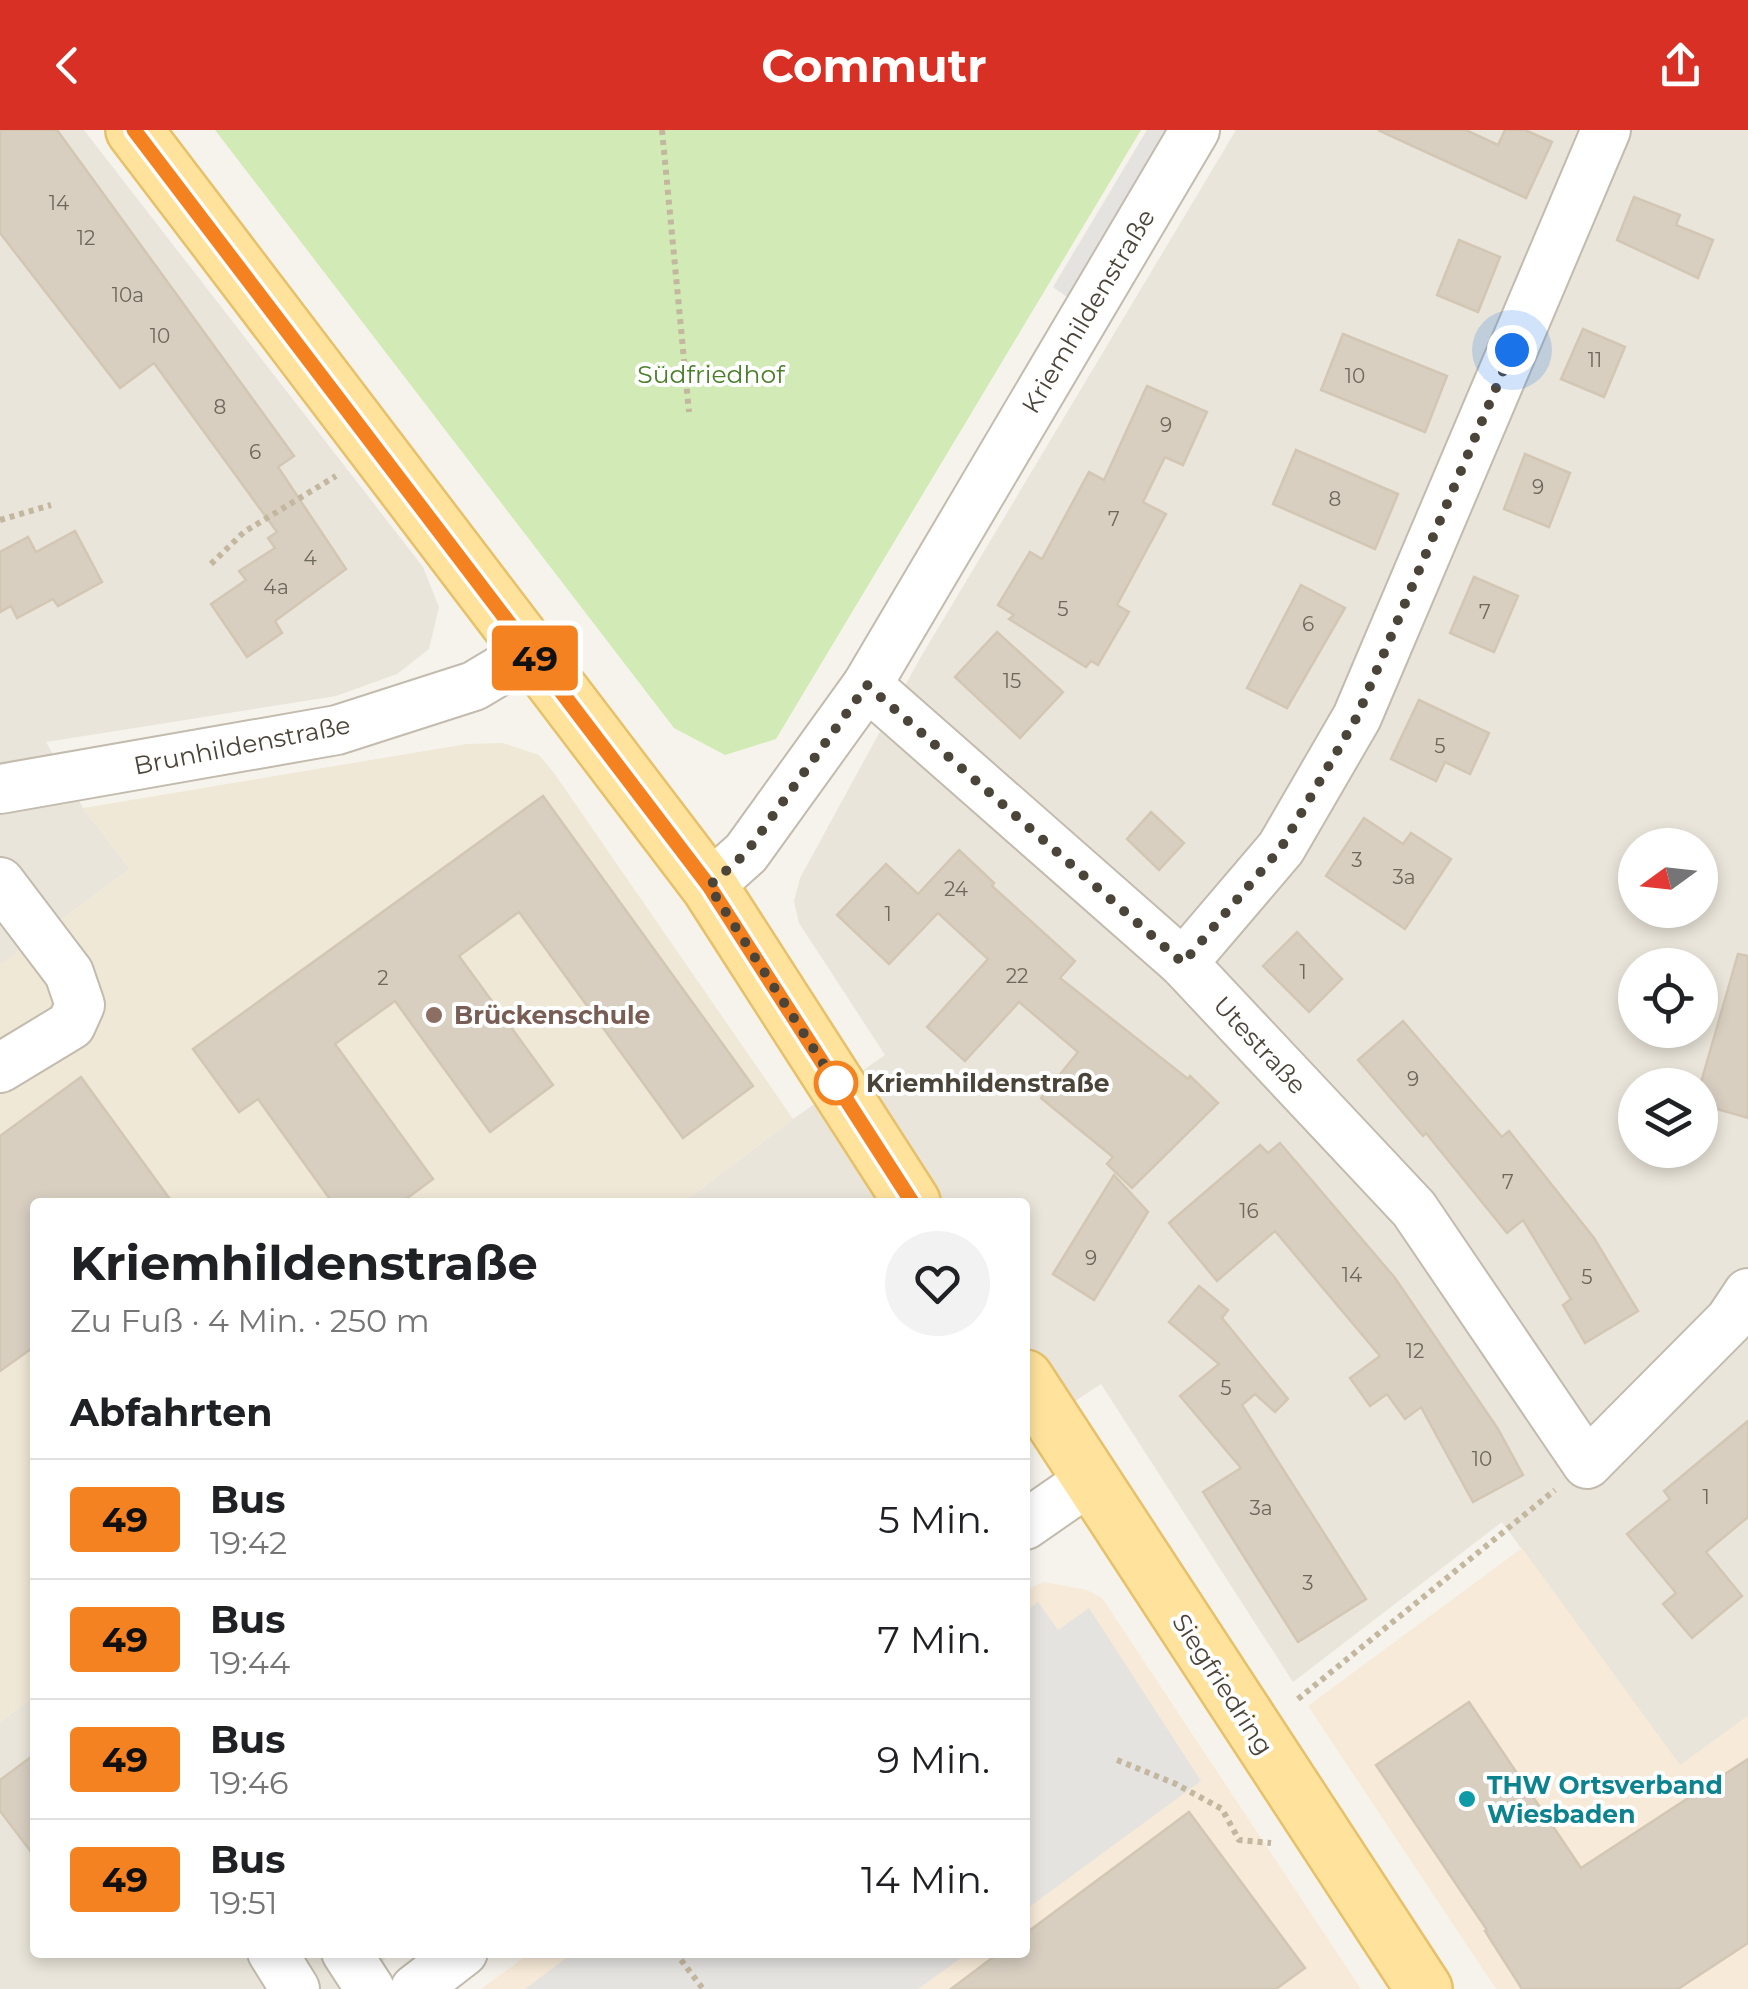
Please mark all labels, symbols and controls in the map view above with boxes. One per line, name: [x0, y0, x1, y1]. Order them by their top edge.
icon: back: [40, 38, 95, 93]
text: Commutr: [761, 38, 987, 93]
icon: share: [1653, 38, 1708, 93]
house number: 14: [49, 191, 69, 215]
street label: Kriemhildenstraße: [1015, 203, 1161, 419]
house number: 12: [77, 226, 95, 250]
house number: 10a: [112, 283, 144, 307]
house number: 10: [150, 324, 170, 348]
your location: [1487, 325, 1537, 375]
house number: 11: [1588, 348, 1602, 372]
park label: Südfriedhof: [637, 359, 786, 389]
house number: 10: [1345, 364, 1365, 388]
house number: 8: [214, 395, 226, 419]
house number: 9: [1160, 413, 1172, 437]
house number: 6: [249, 440, 261, 464]
house number: 9: [1532, 475, 1544, 499]
house number: 8: [1329, 487, 1341, 511]
house number: 7: [1108, 507, 1120, 531]
house number: 4: [303, 546, 317, 570]
house number: 4a: [263, 575, 289, 599]
house number: 5: [1057, 597, 1069, 621]
house number: 7: [1479, 600, 1491, 624]
house number: 6: [1302, 612, 1314, 636]
line badge: 49: [490, 626, 580, 690]
text: 49: [512, 637, 558, 680]
house number: 15: [1003, 669, 1021, 693]
street label: Brunhildenstraße: [131, 709, 353, 781]
house number: 5: [1434, 734, 1446, 758]
north arrow: [1618, 828, 1718, 928]
map controls: [1618, 828, 1718, 1168]
house number: 3: [1351, 848, 1363, 872]
house number: 3a: [1392, 865, 1416, 889]
house number: 24: [944, 877, 968, 901]
house number: 1: [884, 902, 892, 926]
button: locate: [1618, 948, 1718, 1048]
house number: 1: [1299, 960, 1307, 984]
house number: 22: [1006, 964, 1028, 988]
house number: 2: [377, 966, 389, 990]
street label: Utestraße: [1207, 990, 1313, 1100]
place label: Brückenschule: [454, 1000, 650, 1030]
marker: Brückenschule: [423, 1004, 445, 1026]
marker: Kriemhildenstraße: [815, 1062, 857, 1104]
house number: 9: [1407, 1067, 1419, 1091]
place label: Kriemhildenstraße: [866, 1068, 1110, 1098]
button: layers: [1618, 1068, 1718, 1168]
house number: 7: [1502, 1170, 1514, 1194]
house number: 16: [1239, 1199, 1259, 1223]
button: heart: [885, 1231, 990, 1336]
text: Kriemhildenstraße: [70, 1234, 538, 1292]
house number: 9: [1085, 1246, 1097, 1270]
house number: 14: [1342, 1263, 1362, 1287]
house number: 5: [1581, 1265, 1593, 1289]
text: Zu Fuß · 4 Min. · 250 m: [70, 1301, 430, 1340]
house number: 12: [1406, 1339, 1424, 1363]
house number: 5: [1220, 1376, 1232, 1400]
text: Abfahrten: [70, 1389, 272, 1436]
house number: 10: [1472, 1447, 1492, 1471]
text: Bus: [210, 1476, 285, 1523]
house number: 1: [1702, 1485, 1710, 1509]
text: 5 Min.: [878, 1496, 990, 1543]
house number: 3a: [1249, 1496, 1273, 1520]
text: 49: [102, 1498, 148, 1541]
text: 19:42: [210, 1523, 287, 1562]
house number: 3: [1302, 1571, 1314, 1595]
text: Bus: [210, 1596, 285, 1643]
street label: Siegfriedring: [1166, 1608, 1280, 1760]
text: 7 Min.: [877, 1616, 990, 1663]
text: 49: [102, 1618, 148, 1661]
text: 19:44: [210, 1643, 290, 1682]
text: Bus: [210, 1716, 285, 1763]
text: 9 Min.: [877, 1736, 990, 1783]
text: 49: [102, 1738, 148, 1781]
text: 19:46: [210, 1763, 288, 1802]
place label: THW Ortsverband Wiesbaden: [1487, 1770, 1723, 1829]
marker: THW Ortsverband Wiesbaden: [1456, 1788, 1478, 1810]
text: Bus: [210, 1836, 285, 1883]
text: 14 Min.: [861, 1856, 990, 1903]
text: 49: [102, 1858, 148, 1901]
text: 19:51: [210, 1883, 278, 1922]

